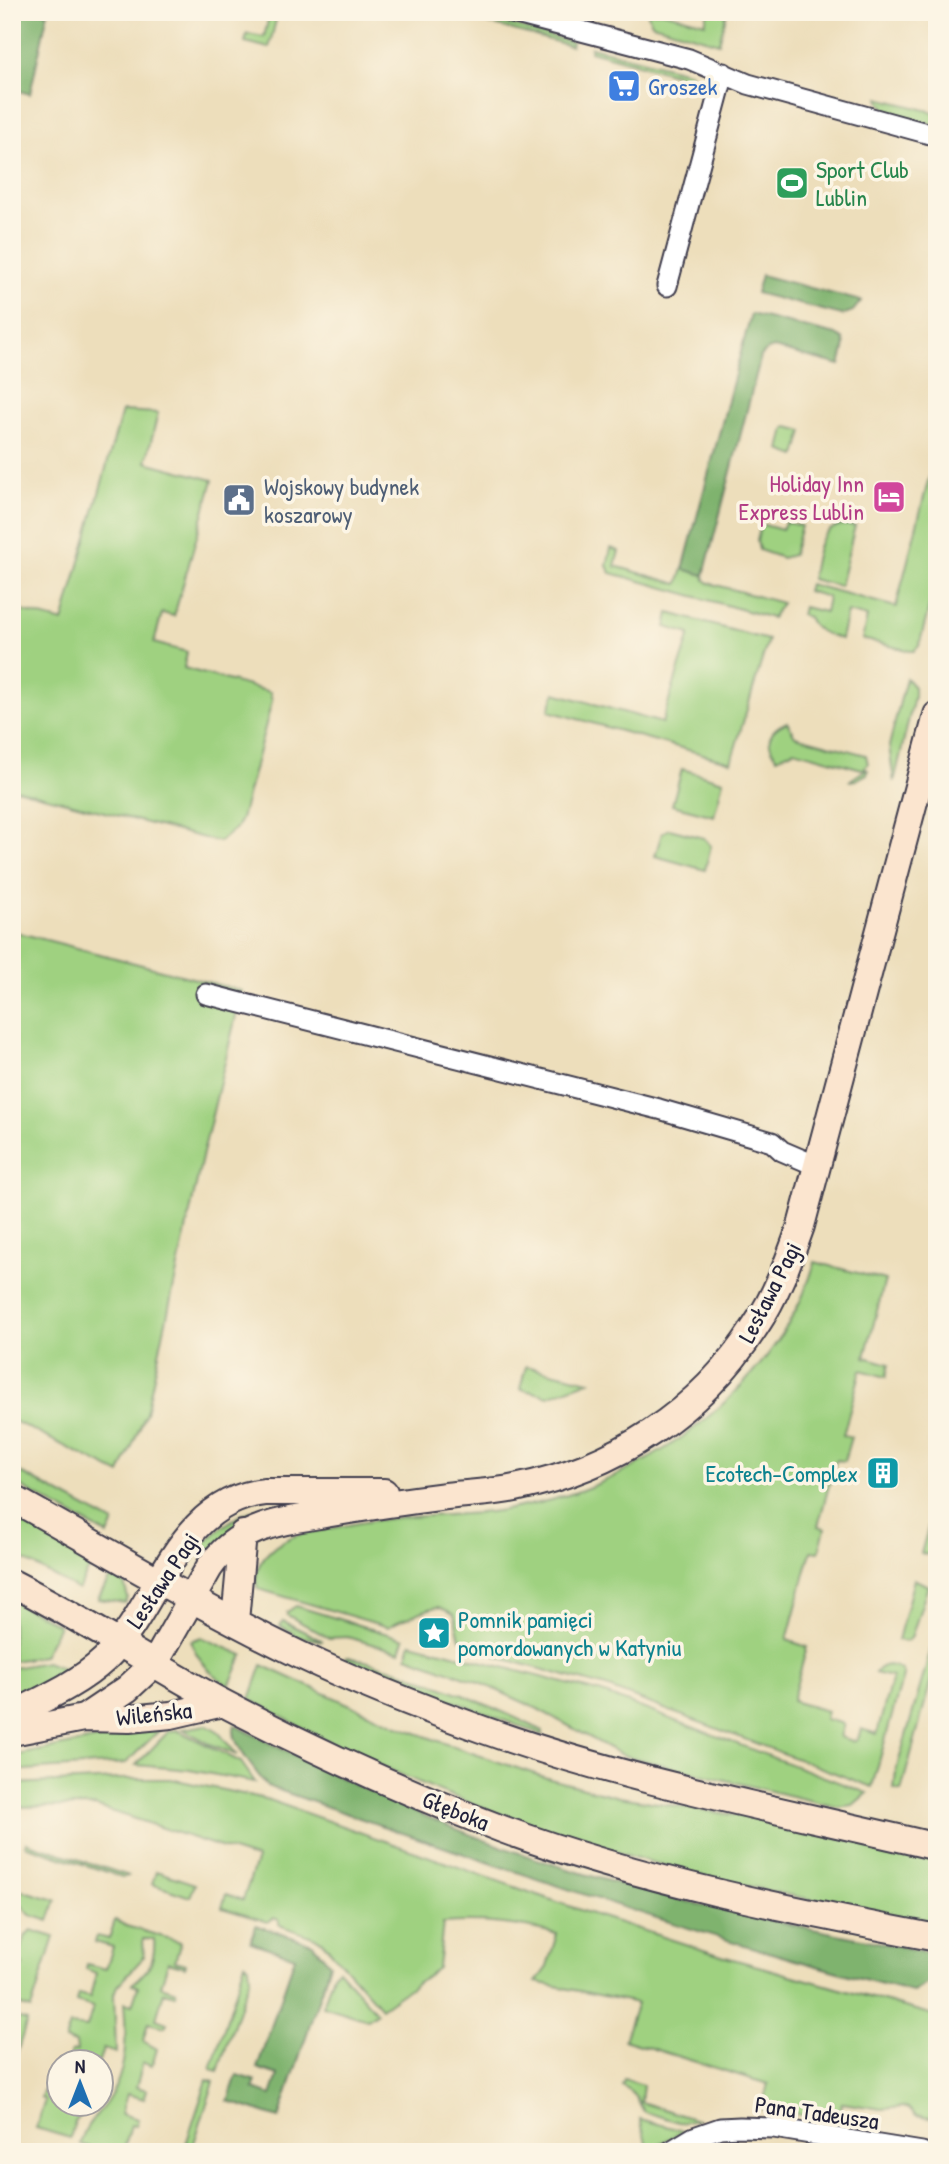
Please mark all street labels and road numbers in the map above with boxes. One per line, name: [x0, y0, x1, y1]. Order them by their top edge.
street label: Lesława Pagi: [730, 1236, 808, 1348]
street label: Lesława Pagi: [118, 1526, 206, 1634]
street label: Wileńska: [115, 1693, 193, 1733]
street label: Głęboka: [418, 1782, 494, 1838]
street label: Pana Tadeusza: [753, 2087, 881, 2137]

